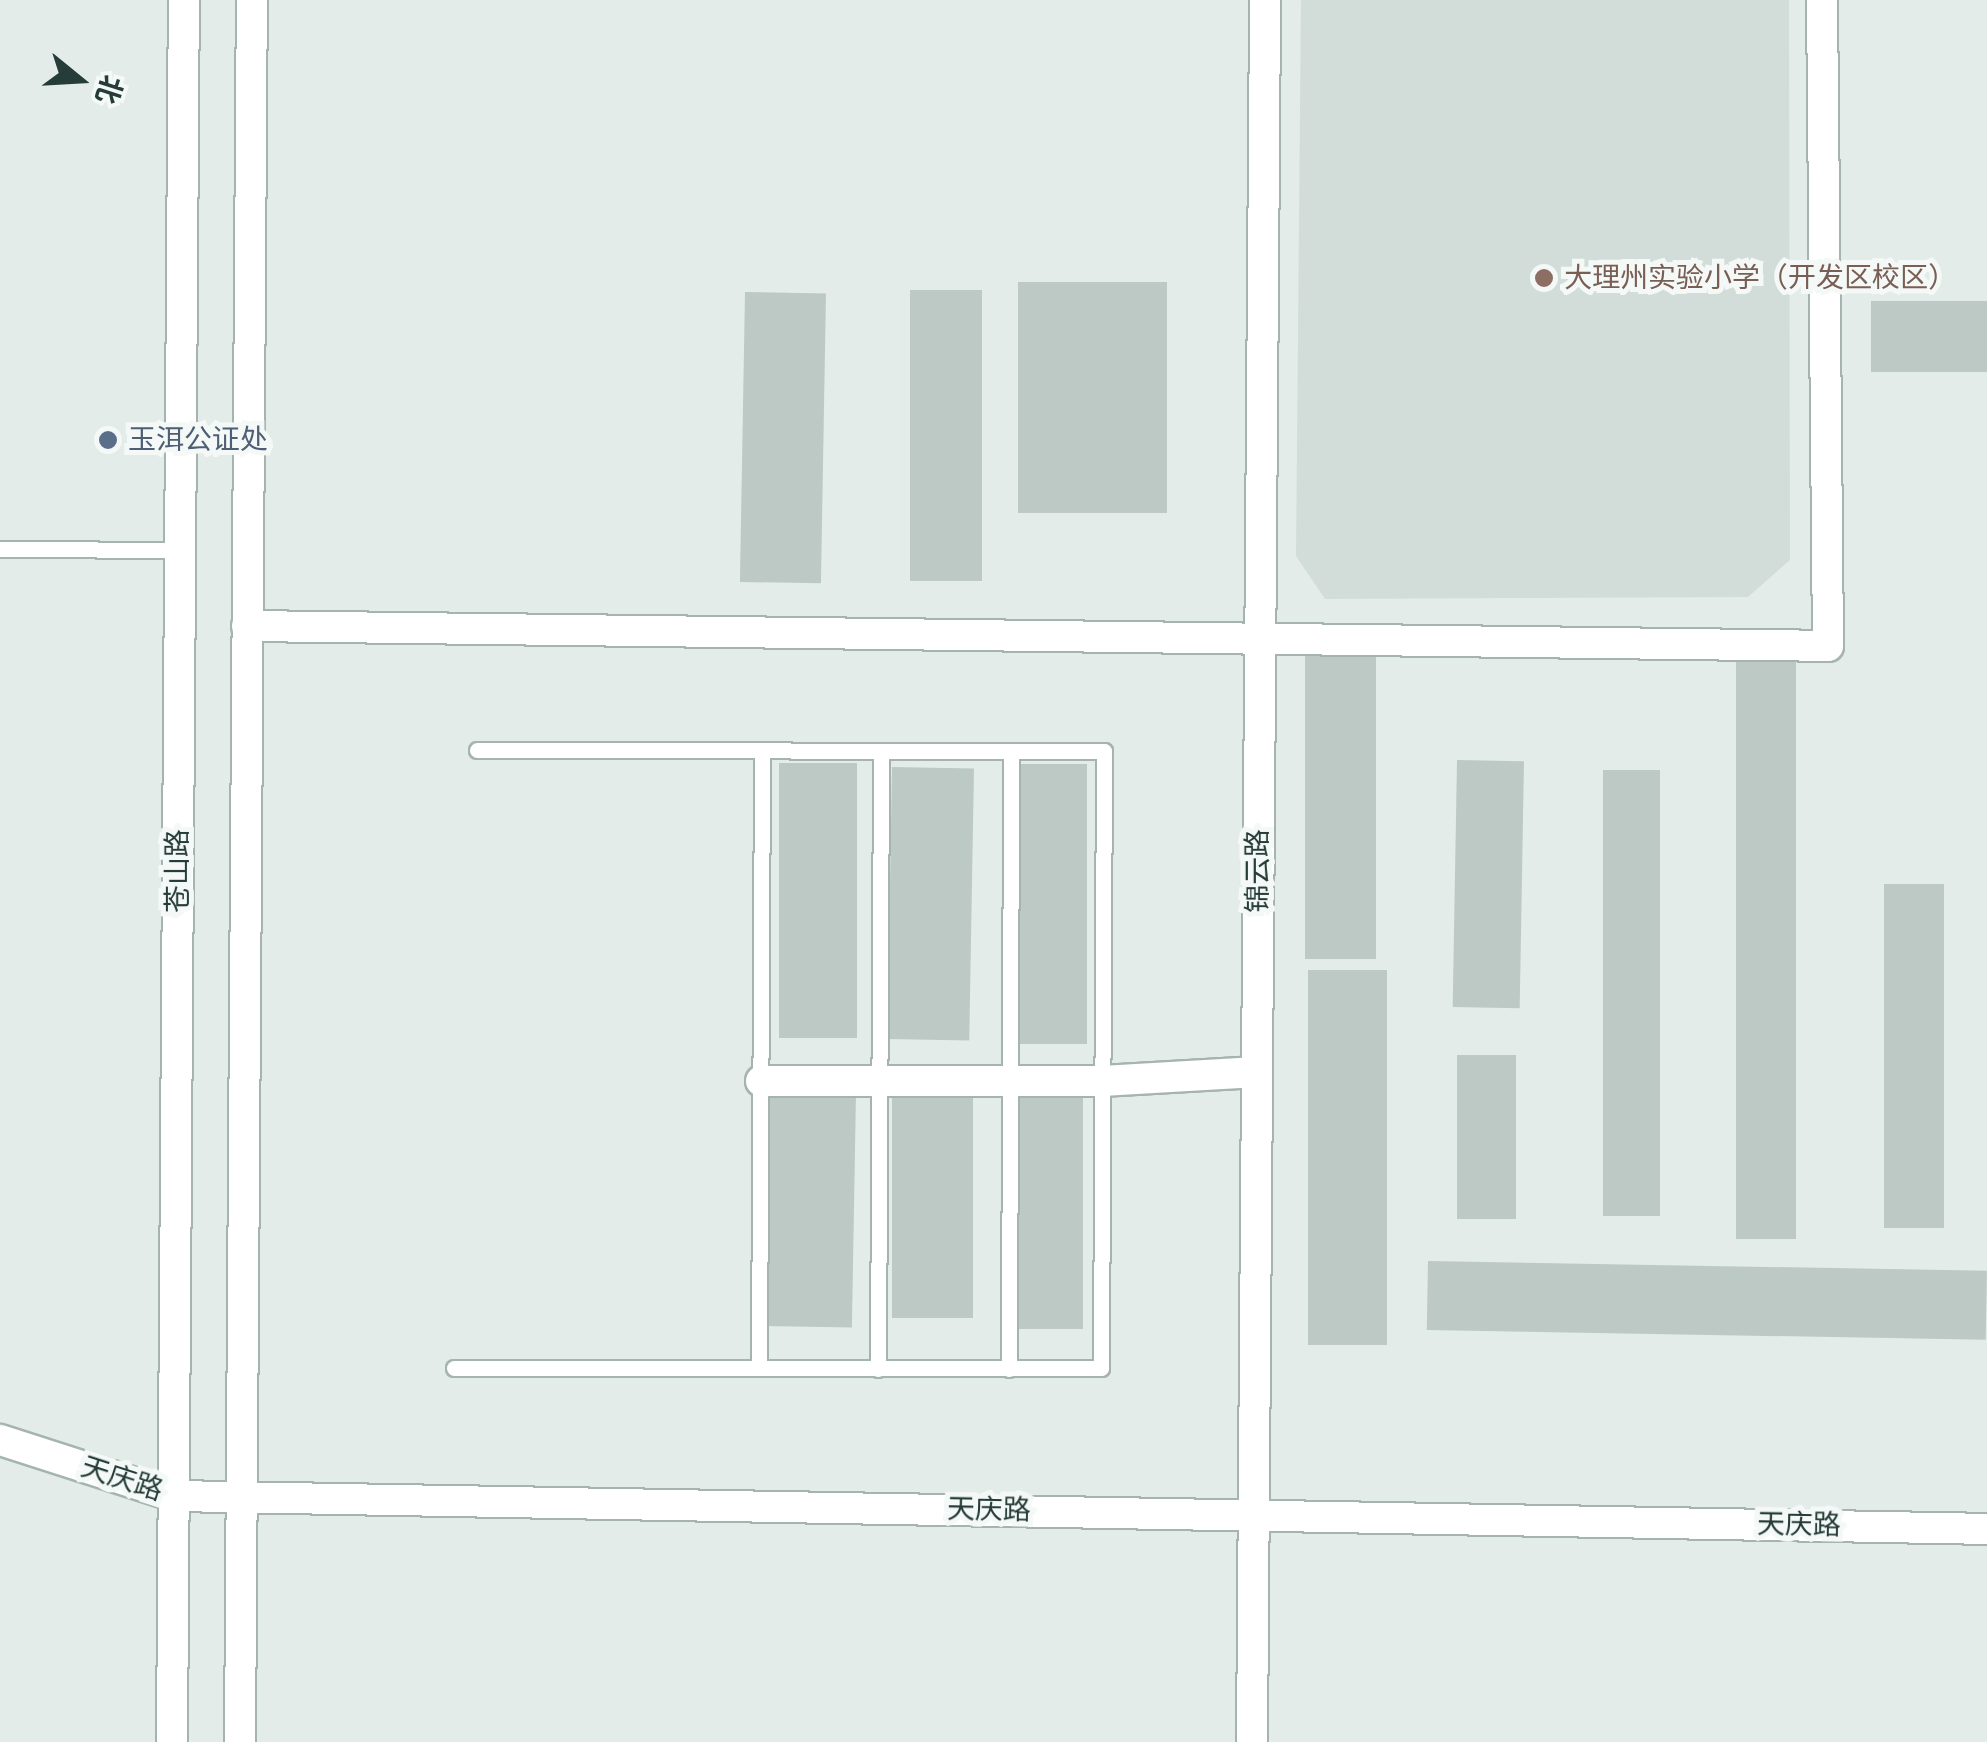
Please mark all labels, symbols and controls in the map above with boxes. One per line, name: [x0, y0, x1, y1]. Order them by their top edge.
north arrow: [30, 30, 130, 130]
text: 北: [88, 71, 129, 108]
place label: 大理州实验小学（开发区校区）: [1564, 261, 1956, 295]
marker: 大理州实验小学（开发区校区）: [1533, 267, 1555, 289]
place label: 玉洱公证处: [128, 423, 268, 457]
marker: 玉洱公证处: [97, 429, 119, 451]
street label: 苍山路: [161, 829, 195, 913]
street label: 锦云路: [1241, 829, 1275, 913]
street label: 天庆路: [77, 1450, 167, 1508]
street label: 天庆路: [947, 1492, 1031, 1528]
street label: 天庆路: [1757, 1507, 1841, 1543]

